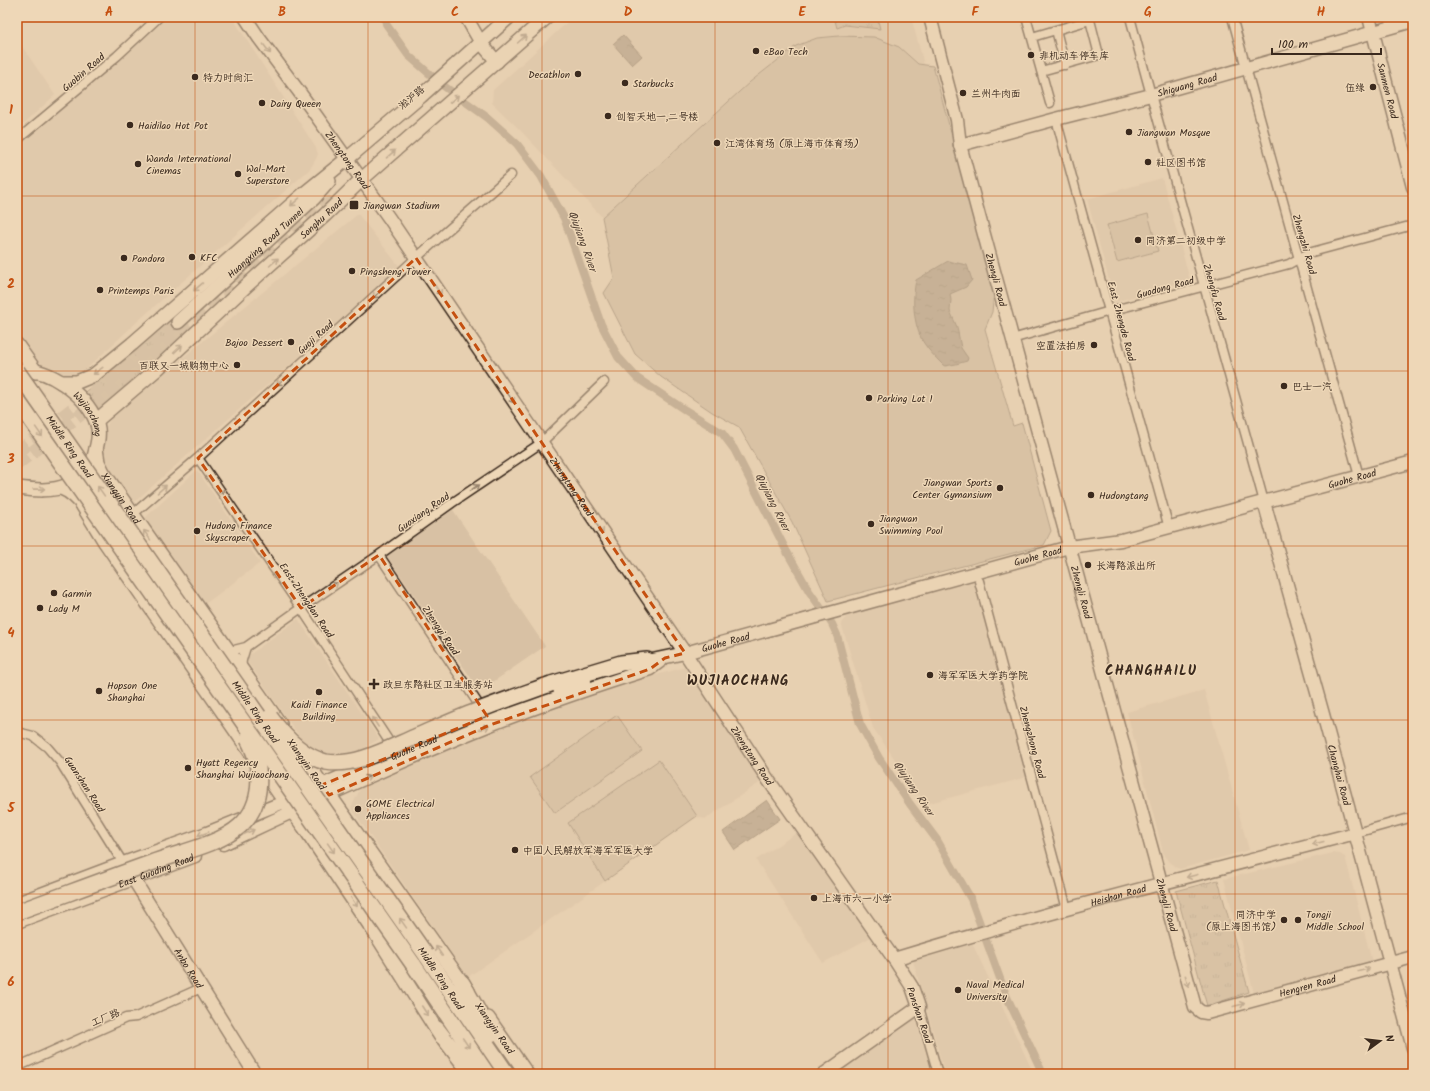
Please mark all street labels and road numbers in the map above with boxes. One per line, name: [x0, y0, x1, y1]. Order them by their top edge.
street label: Guobin Road: [59, 49, 109, 96]
street label: Sanmen Road: [1372, 61, 1402, 122]
street label: Shiguang Road: [1156, 69, 1220, 102]
street label: 淞沪路: [395, 82, 428, 114]
street label: Zhengtong Road: [320, 128, 374, 194]
street label: Songhu Road: [296, 194, 348, 243]
street label: Huangxing Road Tunnel: [224, 204, 308, 282]
street label: Zhengzhi Road: [1288, 212, 1321, 277]
street label: Zhengli Road: [980, 251, 1011, 309]
street label: Zhengfu Road: [1198, 262, 1230, 324]
street label: Guodong Road: [1135, 272, 1197, 303]
street label: East Zhengde Road: [1103, 279, 1140, 364]
street label: Guoji Road: [294, 316, 338, 359]
street label: Wujiaochang: [69, 388, 105, 437]
street label: Middle Ring Road: [41, 412, 97, 483]
street label: Zhengtong Road: [545, 454, 597, 521]
street label: Guohe Road: [1326, 465, 1379, 493]
street label: Xiangyin Road: [97, 469, 145, 528]
street label: Guoxiang Road: [394, 488, 454, 537]
street label: Guohe Road: [1012, 542, 1065, 571]
street label: East Zhengdan Road: [275, 560, 338, 642]
street label: Zhengli Road: [1066, 564, 1096, 622]
street label: Zhengyi Road: [418, 602, 463, 660]
street label: Guohe Road: [700, 628, 753, 657]
street label: Middle Ring Road: [227, 678, 283, 748]
street label: Zhengzhong Road: [1015, 704, 1050, 781]
street label: Zhengtong Road: [726, 723, 778, 790]
street label: Guohe Road: [388, 731, 441, 765]
street label: Xiangyin Road: [282, 735, 330, 794]
street label: Changhai Road: [1323, 743, 1355, 808]
street label: Guanshan Road: [60, 753, 109, 817]
street label: East Guoding Road: [116, 850, 197, 893]
street label: Zhengli Road: [1151, 876, 1181, 935]
street label: Heishan Road: [1089, 881, 1149, 911]
street label: Middle Ring Road: [413, 944, 468, 1014]
street label: Anbo Road: [169, 945, 207, 993]
street label: Hengren Road: [1277, 971, 1339, 1002]
street label: Panshan Road: [902, 985, 937, 1047]
street label: Xiangyin Road: [470, 999, 518, 1058]
street label: 工厂路: [88, 1005, 122, 1031]

